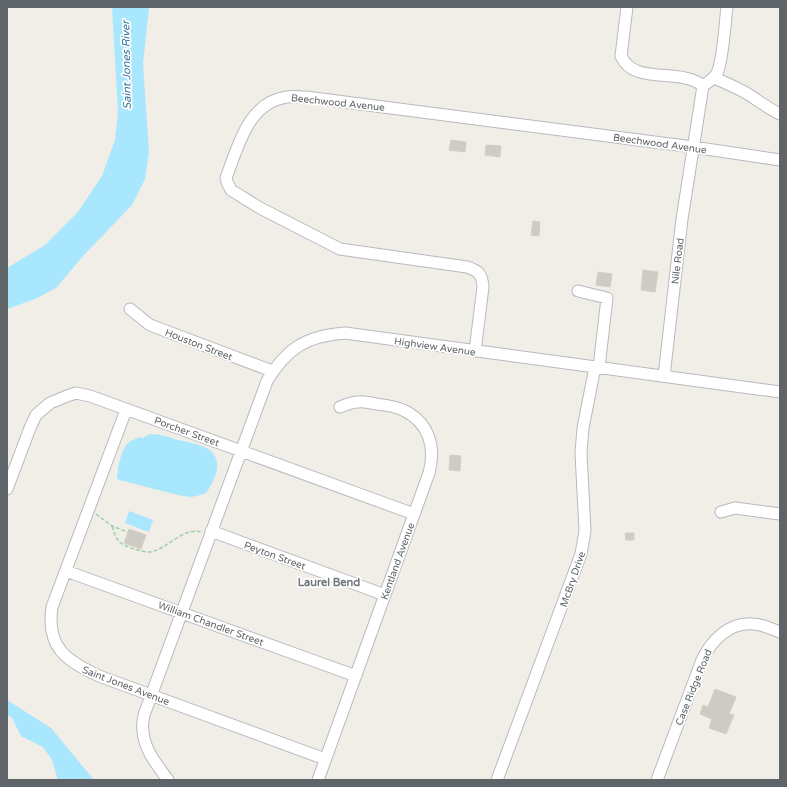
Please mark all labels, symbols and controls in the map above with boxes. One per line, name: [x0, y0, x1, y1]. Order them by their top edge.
water label: Saint Jones River: [119, 19, 134, 110]
street label: Beechwood Avenue: [290, 92, 386, 114]
street label: Beechwood Avenue: [612, 131, 708, 157]
street label: Nile Road: [669, 237, 687, 285]
street label: Houston Street: [163, 327, 234, 363]
street label: Highview Avenue: [393, 335, 477, 359]
street label: Porcher Street: [152, 415, 221, 449]
street label: Kentland Avenue: [378, 521, 418, 601]
street label: Peyton Street: [242, 539, 307, 573]
street label: McBry Drive: [558, 550, 588, 609]
district label: Laurel Bend: [298, 576, 360, 589]
street label: William Chandler Street: [156, 599, 265, 649]
street label: Case Ridge Road: [673, 647, 715, 727]
street label: Saint Jones Avenue: [80, 664, 171, 708]

